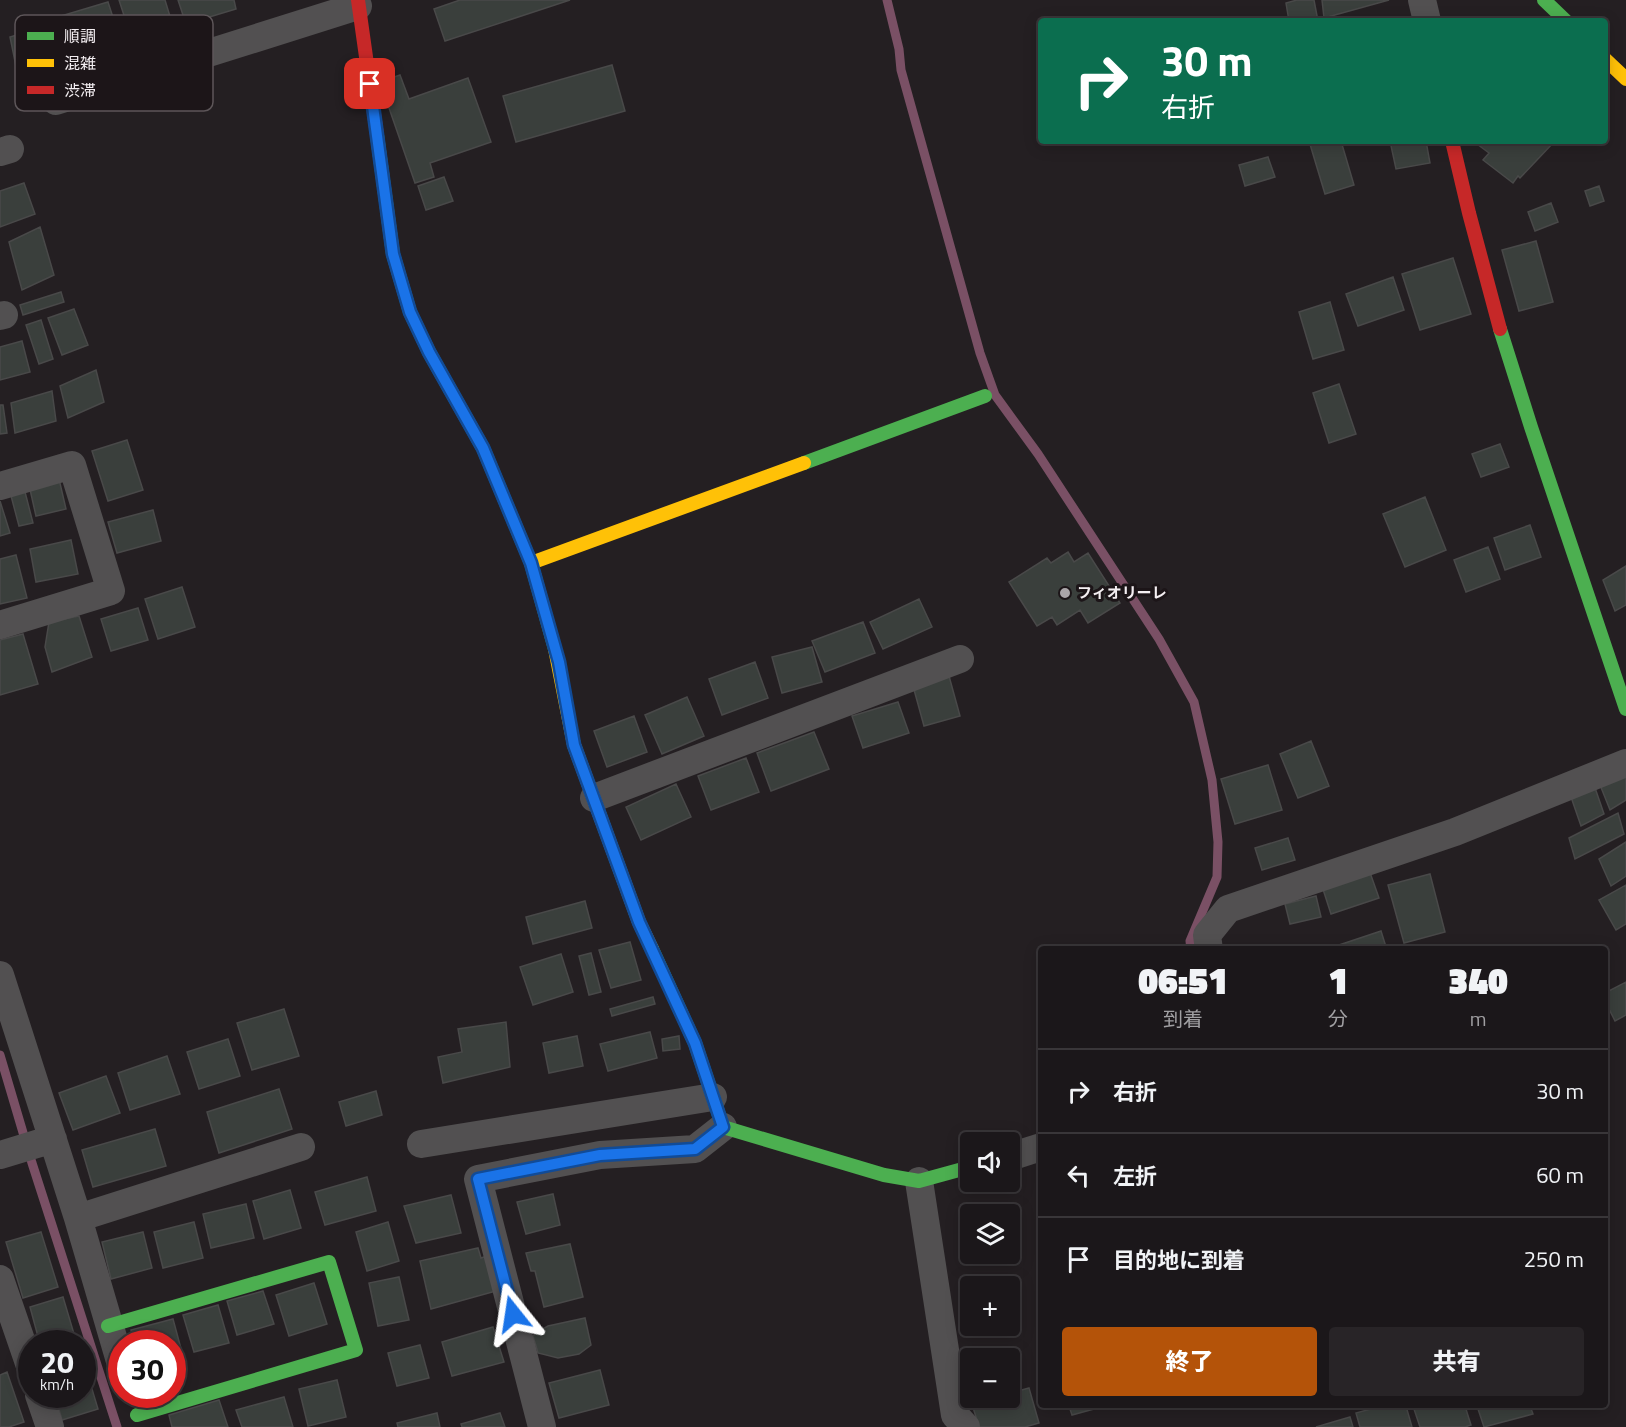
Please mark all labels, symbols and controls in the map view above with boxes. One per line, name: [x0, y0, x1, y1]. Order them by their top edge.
legend: [15, 15, 213, 111]
text: 順調: [64, 24, 96, 48]
text: 30 m: [1161, 28, 1253, 92]
icon: right: [1062, 42, 1140, 120]
text: 混雑: [64, 51, 96, 75]
pin: [344, 58, 395, 109]
icon: arrive: [353, 67, 386, 100]
text: 渋滞: [64, 78, 96, 102]
text: 右折: [1161, 86, 1215, 127]
place label: フィオリーレ: [1077, 581, 1167, 604]
marker: フィオリーレ: [1058, 586, 1072, 600]
text: 06:51: [1138, 953, 1228, 1008]
text: 1: [1328, 953, 1348, 1008]
text: 340: [1448, 953, 1508, 1008]
text: 到着: [1163, 1003, 1203, 1034]
text: 分: [1328, 1003, 1348, 1034]
text: m: [1470, 1003, 1486, 1034]
text: 30 m: [1536, 1074, 1584, 1108]
icon: right: [1062, 1075, 1095, 1108]
text: 右折: [1113, 1075, 1157, 1109]
map controls: [960, 1132, 1020, 1408]
button: sound: [960, 1132, 1020, 1192]
text: 60 m: [1536, 1158, 1584, 1192]
icon: left: [1062, 1159, 1095, 1192]
text: 左折: [1113, 1159, 1157, 1193]
button: layers: [960, 1204, 1020, 1264]
text: 250 m: [1524, 1242, 1584, 1276]
icon: arrive: [1062, 1243, 1095, 1276]
text: 目的地に到着: [1113, 1243, 1245, 1277]
button: +: [960, 1276, 1020, 1336]
position arrow: [481, 1282, 545, 1346]
button: 終了: [1062, 1327, 1317, 1396]
button: 共有: [1329, 1327, 1584, 1396]
speed limit sign: 30: [108, 1330, 186, 1408]
text: 20: [40, 1339, 74, 1385]
button: −: [960, 1348, 1020, 1408]
text: km/h: [40, 1373, 74, 1396]

